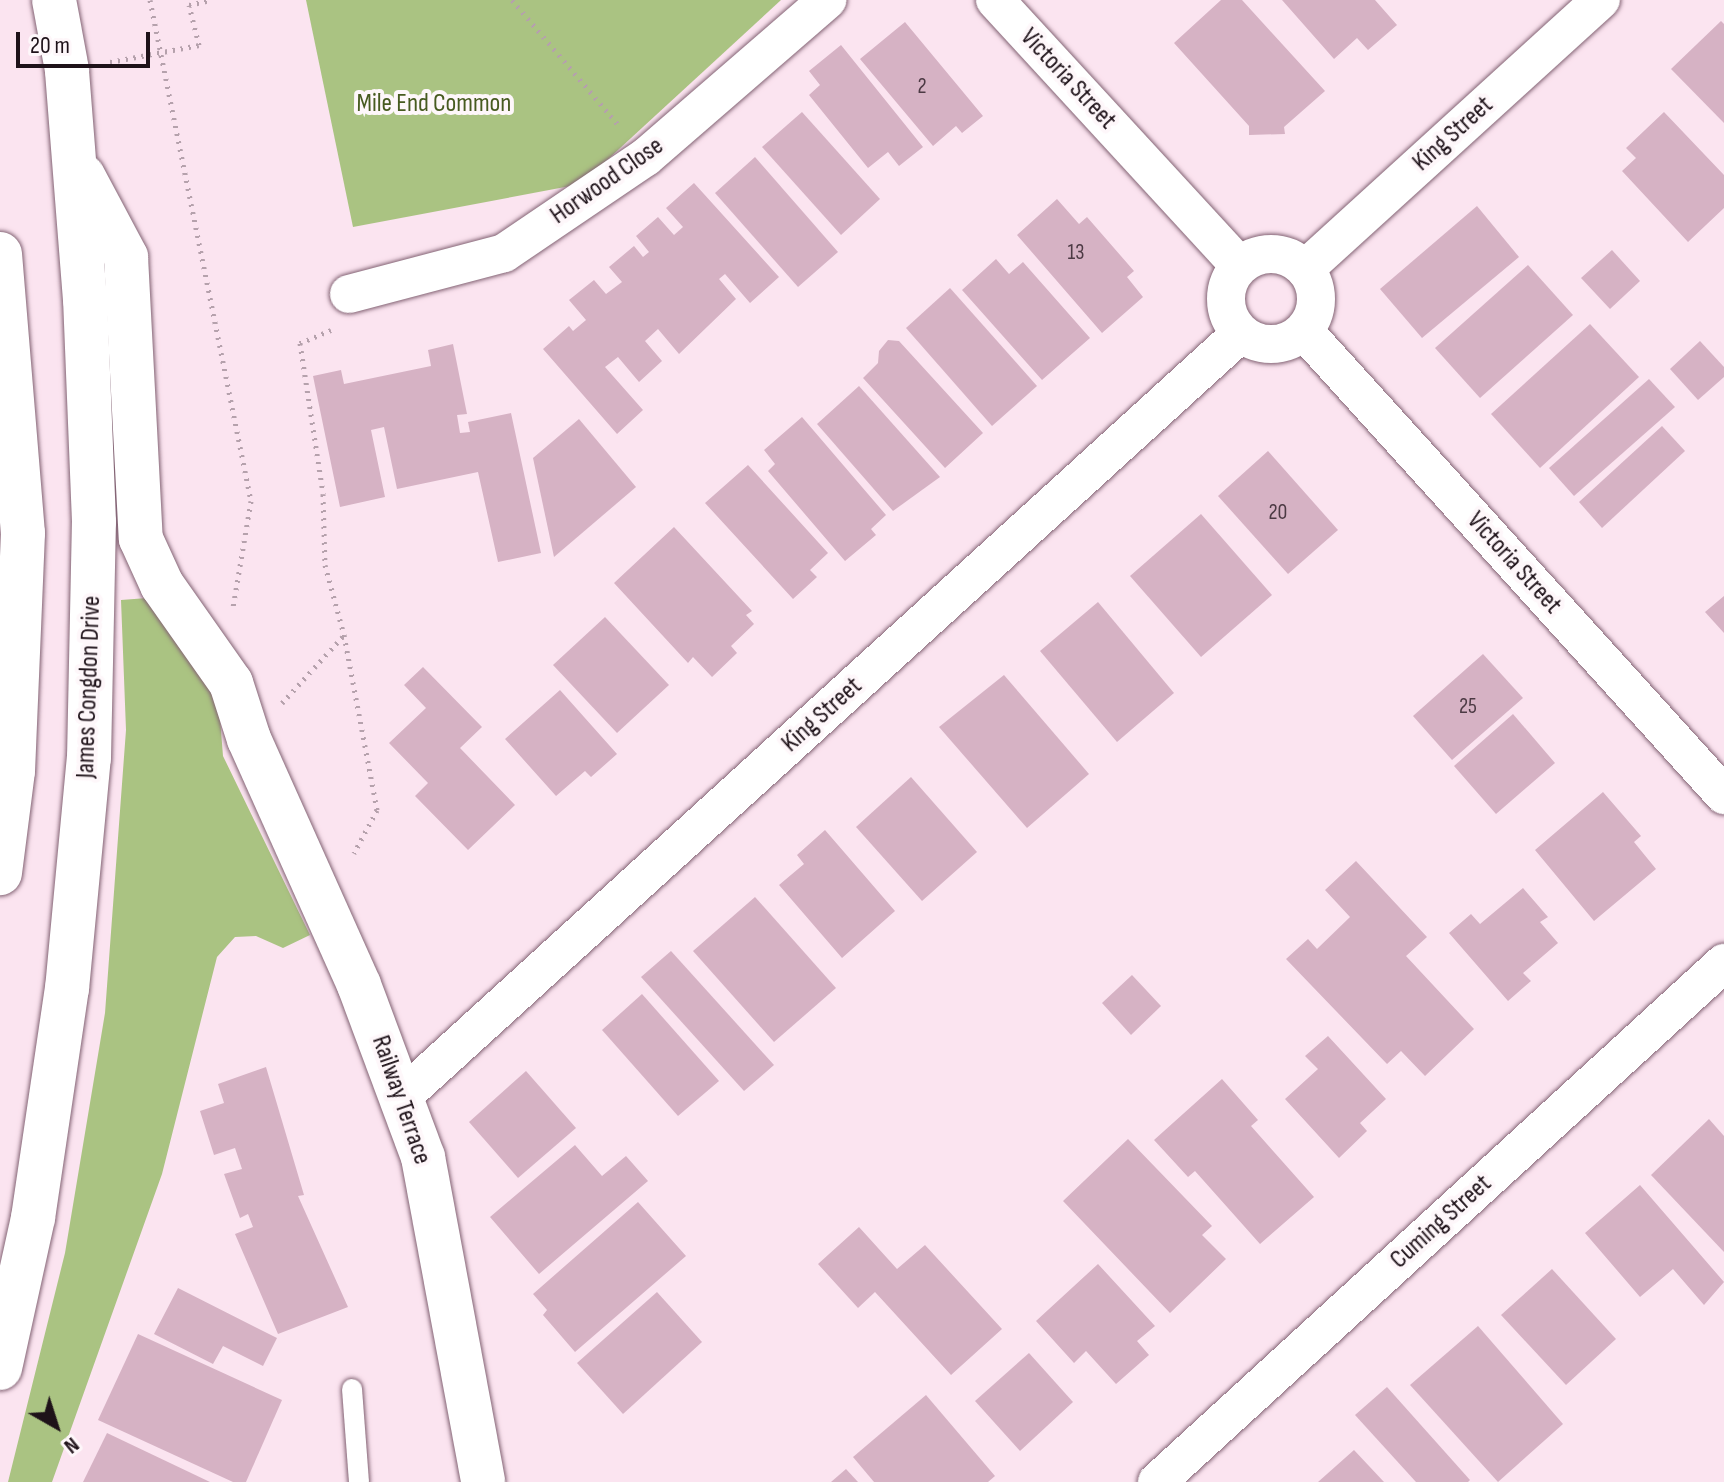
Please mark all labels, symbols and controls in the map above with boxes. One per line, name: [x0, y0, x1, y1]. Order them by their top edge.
scale bar: [20, 16, 154, 66]
street label: Victoria Street: [1013, 22, 1123, 136]
text: 20 m: [30, 31, 70, 60]
house number: 2: [917, 74, 927, 100]
park label: Mile End Common: [357, 88, 511, 120]
street label: King Street: [1406, 90, 1500, 178]
street label: Horwood Close: [544, 131, 670, 231]
house number: 13: [1068, 240, 1084, 266]
house number: 20: [1269, 500, 1287, 526]
street label: Victoria Street: [1460, 506, 1568, 620]
street label: James Congdon Drive: [70, 595, 108, 779]
street label: King Street: [775, 671, 869, 759]
house number: 25: [1459, 694, 1477, 720]
street label: Railway Terrace: [364, 1031, 438, 1169]
street label: Cuming Street: [1384, 1168, 1498, 1276]
north arrow: [16, 1386, 96, 1466]
text: N: [58, 1431, 84, 1459]

